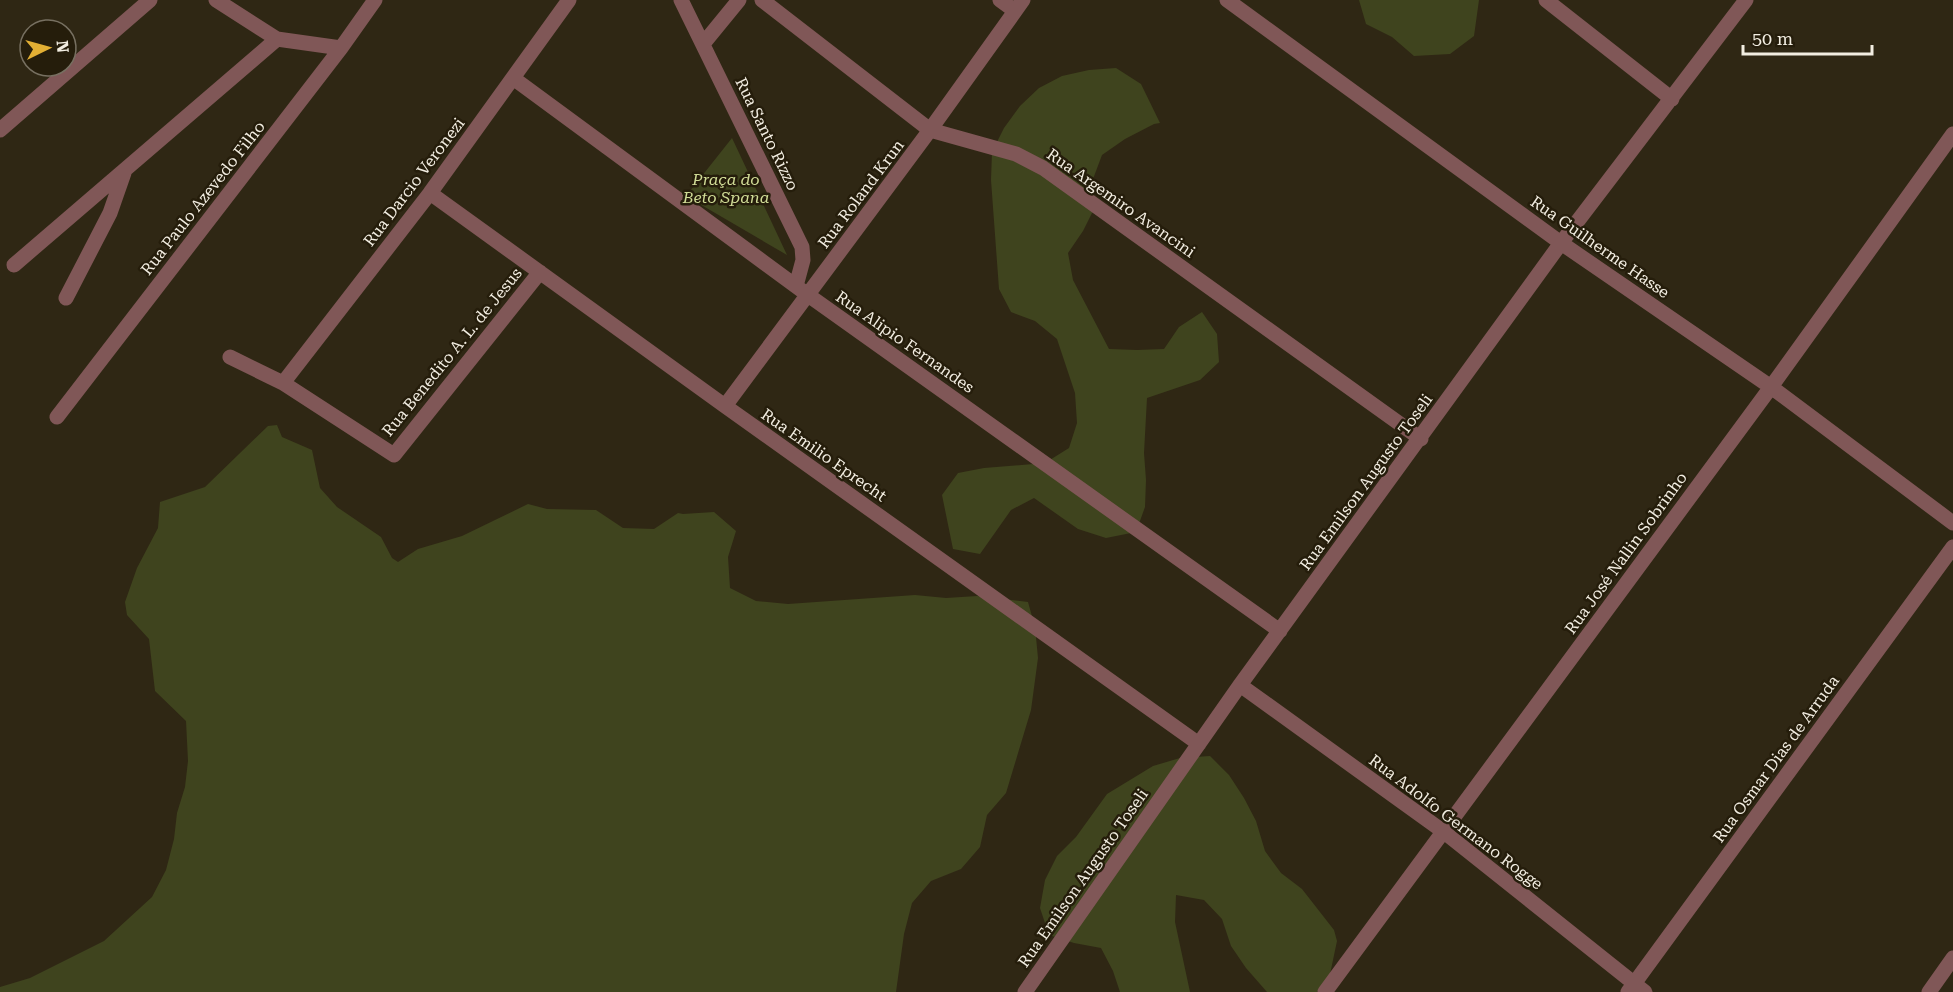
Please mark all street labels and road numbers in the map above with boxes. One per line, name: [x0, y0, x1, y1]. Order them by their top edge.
street label: Rua Santo Rizzo: [731, 74, 803, 194]
street label: Rua Darcio Veronezi: [360, 114, 468, 250]
street label: Rua Paulo Azevedo Filho: [137, 117, 269, 279]
street label: Rua Roland Krun: [814, 136, 908, 252]
street label: Rua Argemiro Avancini: [1043, 145, 1199, 261]
street label: Rua Guilherme Hasse: [1527, 192, 1673, 302]
street label: Rua Benedito A. L. de Jesus: [378, 264, 526, 440]
street label: Rua Alipio Fernandes: [832, 287, 978, 397]
street label: Rua Emilson Augusto Toseli: [1296, 390, 1436, 574]
street label: Rua Emilio Eprecht: [758, 405, 890, 505]
street label: Rua José Nallin Sobrinho: [1561, 468, 1691, 638]
street label: Rua Osmar Dias de Arruda: [1709, 672, 1843, 846]
street label: Rua Adolfo Germano Rogge: [1365, 750, 1547, 894]
street label: Rua Emilson Augusto Toseli: [1014, 785, 1152, 971]

